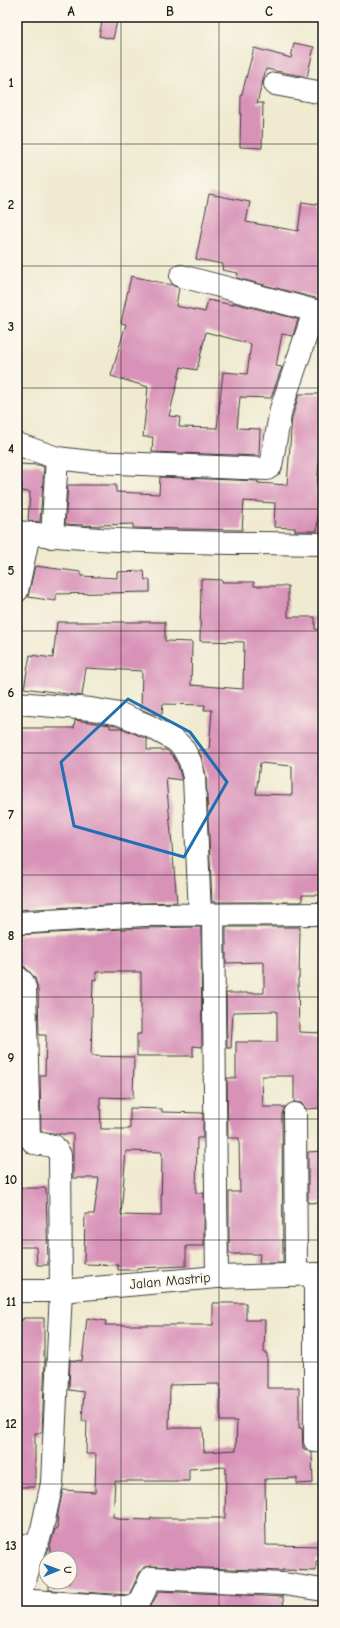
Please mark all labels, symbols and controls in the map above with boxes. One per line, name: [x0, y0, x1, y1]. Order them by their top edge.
text: A: [67, 4, 75, 19]
text: B: [166, 4, 174, 19]
text: C: [265, 4, 273, 19]
text: 1: [8, 75, 14, 90]
text: 2: [8, 197, 14, 212]
text: 3: [8, 319, 14, 334]
text: 4: [8, 441, 14, 456]
text: 5: [8, 563, 15, 578]
text: 6: [8, 685, 15, 700]
text: 7: [8, 807, 14, 822]
text: 8: [8, 928, 14, 943]
text: 9: [8, 1050, 15, 1065]
text: 10: [5, 1172, 17, 1187]
street label: Jalan Mastrip: [129, 1269, 211, 1293]
text: 11: [6, 1294, 16, 1309]
text: 12: [5, 1416, 17, 1431]
text: 13: [5, 1538, 17, 1553]
north arrow: [38, 1550, 78, 1590]
text: U: [61, 1566, 74, 1574]

